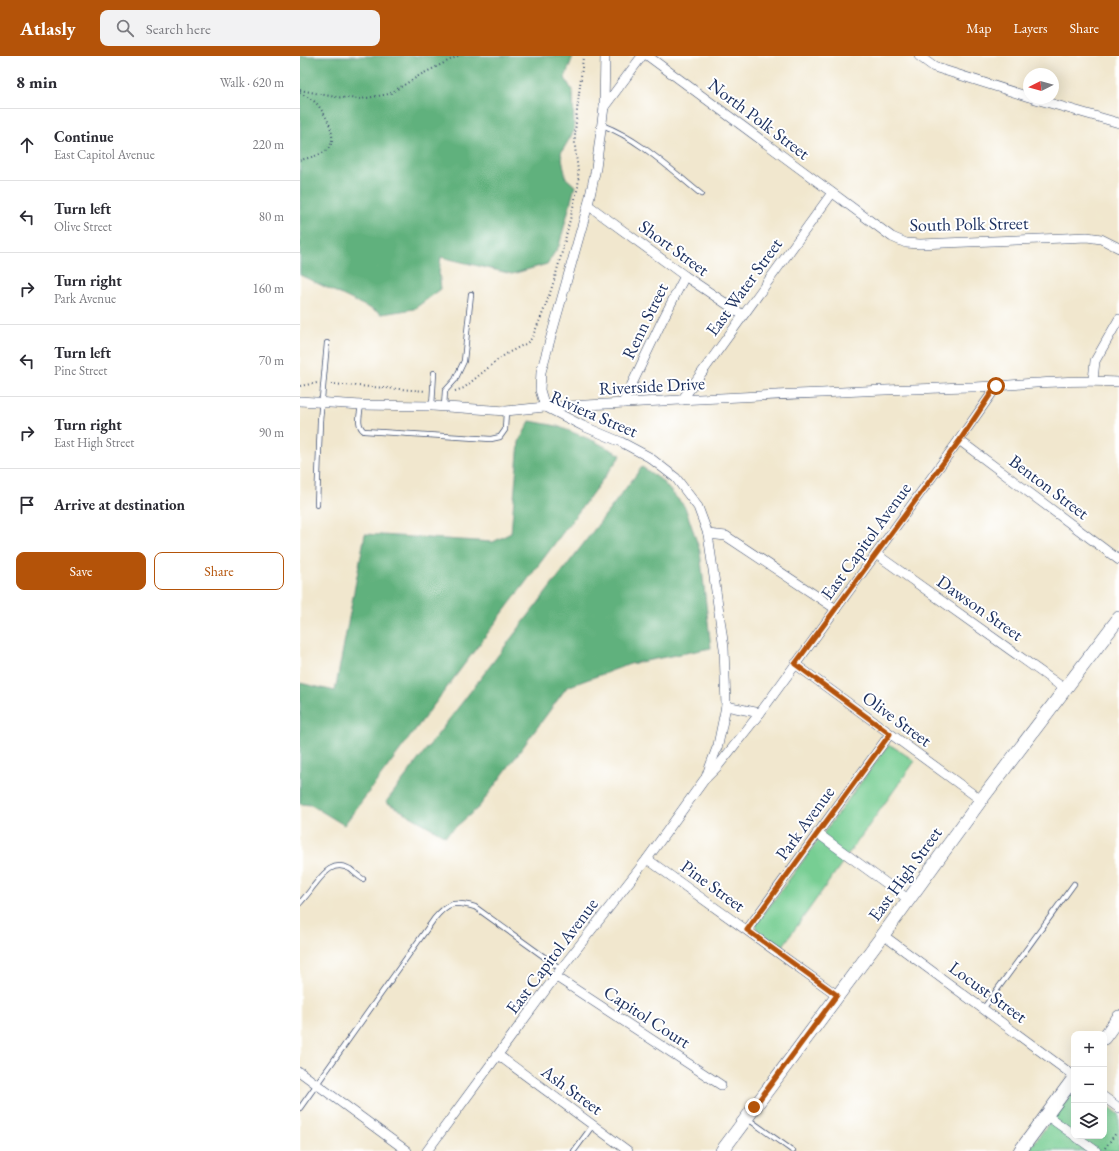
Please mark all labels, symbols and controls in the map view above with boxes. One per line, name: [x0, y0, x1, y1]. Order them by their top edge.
search box: [100, 10, 380, 46]
text: Atlasly: [20, 16, 76, 41]
icon: search: [114, 17, 136, 39]
text: Search here: [146, 19, 211, 38]
text: Map: [966, 19, 991, 37]
text: Layers: [1013, 19, 1048, 37]
text: Share: [1070, 19, 1099, 37]
north arrow: [1023, 68, 1059, 104]
text: 8 min: [16, 71, 57, 93]
street label: North Polk Street: [704, 73, 815, 164]
text: Walk · 620 m: [220, 74, 284, 91]
text: Continue: [54, 127, 114, 146]
icon: ahead: [16, 134, 38, 156]
text: 220 m: [253, 136, 284, 153]
text: East Capitol Avenue: [54, 146, 155, 163]
text: Turn left: [54, 199, 111, 218]
icon: left: [16, 206, 38, 228]
text: 80 m: [259, 208, 284, 225]
street label: South Polk Street: [909, 211, 1029, 236]
street label: Short Street: [635, 214, 714, 281]
text: Olive Street: [54, 218, 112, 235]
street label: East Water Street: [700, 233, 787, 340]
text: Turn right: [54, 271, 122, 290]
icon: right: [16, 278, 38, 300]
street label: Renn Street: [616, 279, 673, 363]
text: 160 m: [253, 280, 284, 297]
text: Park Avenue: [54, 290, 116, 307]
text: Turn left: [54, 343, 111, 362]
icon: left: [16, 350, 38, 372]
text: 70 m: [259, 352, 284, 369]
text: Pine Street: [54, 362, 107, 379]
street label: Riverside Drive: [598, 371, 706, 400]
route start: [987, 377, 1005, 395]
street label: Riviera Street: [547, 385, 642, 442]
text: Turn right: [54, 415, 122, 434]
icon: right: [16, 422, 38, 444]
text: 90 m: [259, 424, 284, 441]
text: East High Street: [54, 434, 134, 451]
street label: Benton Street: [1005, 449, 1094, 524]
street label: East Capitol Avenue: [815, 477, 916, 604]
icon: arrive: [16, 494, 38, 516]
text: Arrive at destination: [54, 495, 185, 514]
button: Save: [16, 552, 146, 590]
button: Share: [154, 552, 284, 590]
street label: Dawson Street: [933, 569, 1028, 646]
street label: Olive Street: [858, 686, 937, 752]
street label: Park Avenue: [770, 781, 839, 864]
street label: East High Street: [863, 822, 947, 925]
street label: Pine Street: [677, 855, 750, 917]
street label: East Capitol Avenue: [500, 893, 603, 1018]
street label: Locust Street: [945, 956, 1032, 1028]
street label: Capitol Court: [600, 980, 695, 1053]
map controls: [1071, 1031, 1107, 1139]
button: +: [1071, 1031, 1107, 1067]
street label: Ash Street: [536, 1059, 608, 1120]
button: −: [1071, 1067, 1107, 1103]
route end: [745, 1098, 763, 1116]
button: layers: [1071, 1103, 1107, 1139]

